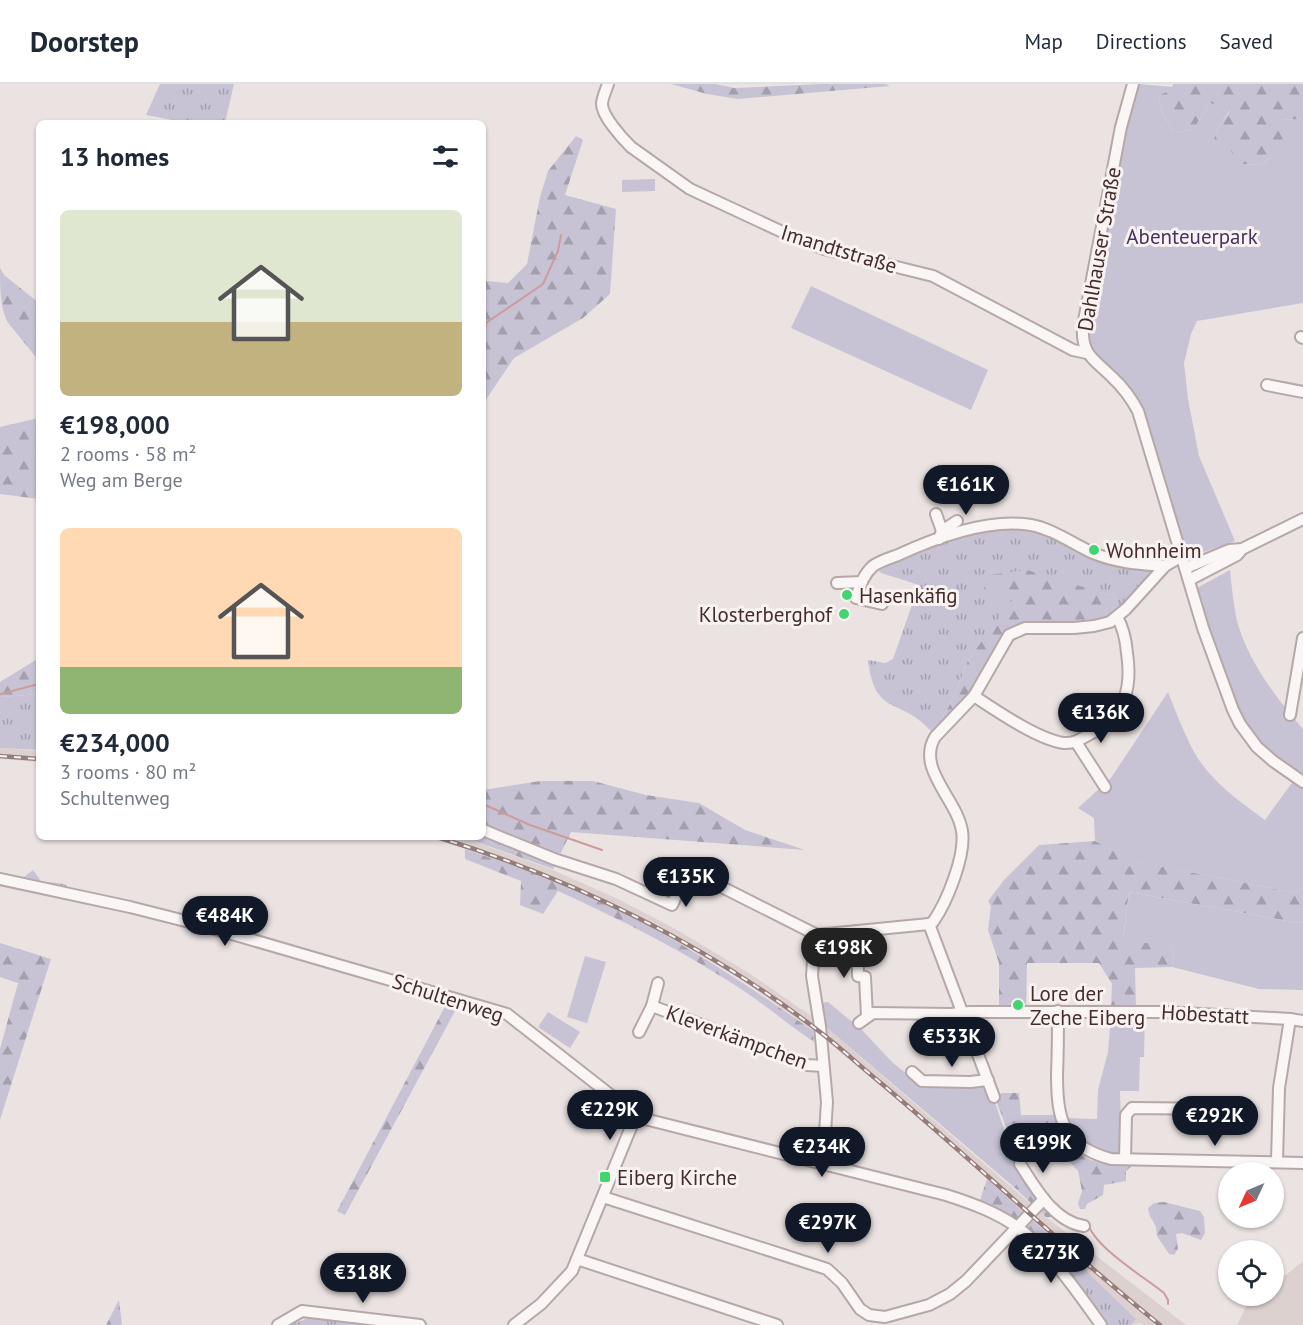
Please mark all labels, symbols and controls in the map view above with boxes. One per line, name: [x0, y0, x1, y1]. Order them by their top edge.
text: Doorstep: [30, 23, 139, 60]
text: Map: [1024, 28, 1063, 55]
text: Directions: [1096, 28, 1187, 55]
text: Saved: [1220, 28, 1273, 55]
text: 13 homes: [60, 140, 169, 173]
icon: filters: [429, 140, 462, 173]
street label: Dahlhauser Straße: [1071, 165, 1127, 333]
street label: Imandtstraße: [778, 219, 900, 279]
park label: Abenteuerpark: [1126, 223, 1258, 250]
icon: home: [207, 249, 315, 357]
text: €198,000: [60, 408, 170, 441]
text: 2 rooms · 58 m²: [60, 441, 196, 467]
pin: €161K: [924, 465, 1008, 516]
text: Weg am Berge: [60, 467, 183, 493]
text: €161K: [937, 471, 995, 497]
place label: Wohnheim: [1106, 537, 1202, 564]
marker: Wohnheim: [1087, 543, 1101, 557]
icon: home: [207, 567, 315, 675]
place label: Hasenkäfig: [859, 582, 958, 609]
marker: Hasenkäfig: [840, 588, 854, 602]
place label: Klosterberghof: [699, 601, 833, 628]
marker: Klosterberghof: [837, 607, 851, 621]
pin: €136K: [1059, 693, 1143, 744]
text: €136K: [1072, 699, 1130, 725]
text: €234,000: [60, 726, 170, 759]
text: 3 rooms · 80 m²: [60, 759, 196, 785]
text: Schultenweg: [60, 785, 170, 811]
pin: €135K: [644, 857, 728, 908]
text: €135K: [657, 863, 715, 889]
pin: €484K: [183, 896, 267, 947]
text: €484K: [196, 902, 254, 928]
pin: €198K: [802, 928, 886, 979]
text: €198K: [815, 934, 873, 960]
street label: Schultenweg: [389, 967, 507, 1029]
place label: Lore der Zeche Eiberg: [1030, 980, 1145, 1031]
marker: Lore der Zeche Eiberg: [1011, 998, 1025, 1012]
street label: Hobestatt: [1160, 998, 1250, 1030]
street label: Kleverkämpchen: [662, 999, 812, 1075]
pin: €533K: [910, 1017, 994, 1068]
text: €533K: [923, 1023, 981, 1049]
pin: €229K: [568, 1090, 652, 1141]
text: €229K: [581, 1096, 639, 1122]
pin: €292K: [1173, 1096, 1257, 1147]
text: €292K: [1186, 1102, 1244, 1128]
pin: €199K: [1001, 1123, 1085, 1174]
pin: €234K: [780, 1127, 864, 1178]
text: €199K: [1014, 1129, 1072, 1155]
text: €234K: [793, 1133, 851, 1159]
north arrow: [1218, 1162, 1284, 1228]
map controls: [1218, 1162, 1284, 1306]
place label: Eiberg Kirche: [617, 1164, 737, 1191]
marker: Eiberg Kirche: [598, 1170, 612, 1184]
pin: €297K: [786, 1203, 870, 1254]
text: €297K: [799, 1209, 857, 1235]
pin: €273K: [1009, 1233, 1093, 1284]
text: €273K: [1022, 1239, 1080, 1265]
button: locate: [1218, 1240, 1284, 1306]
pin: €318K: [321, 1253, 405, 1304]
text: €318K: [334, 1259, 392, 1285]

